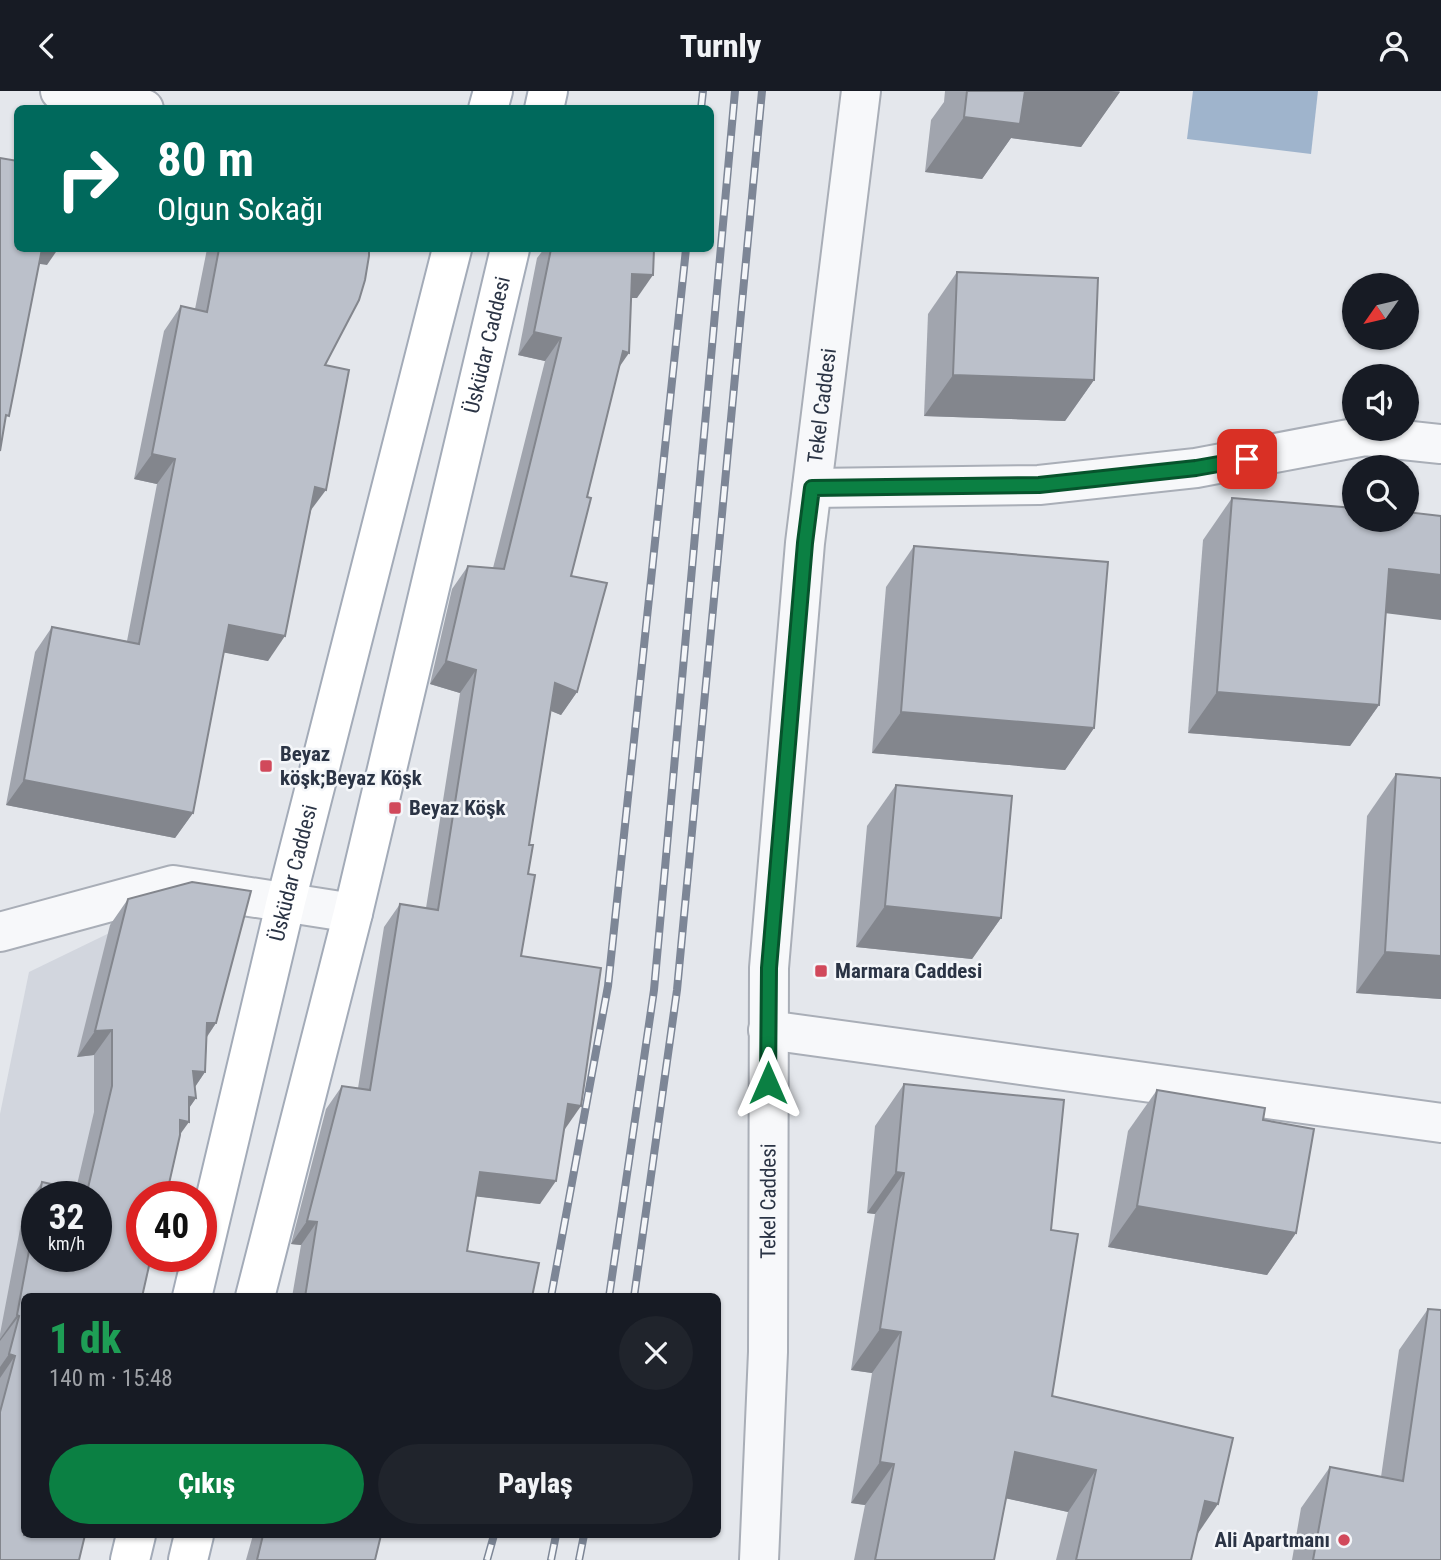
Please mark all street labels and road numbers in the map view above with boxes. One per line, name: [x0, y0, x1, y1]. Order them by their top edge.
street label: Üsküdar Caddesi: [460, 274, 515, 416]
street label: Tekel Caddesi: [803, 347, 841, 465]
street label: Üsküdar Caddesi: [265, 802, 322, 944]
street label: Tekel Caddesi: [756, 1143, 781, 1259]

